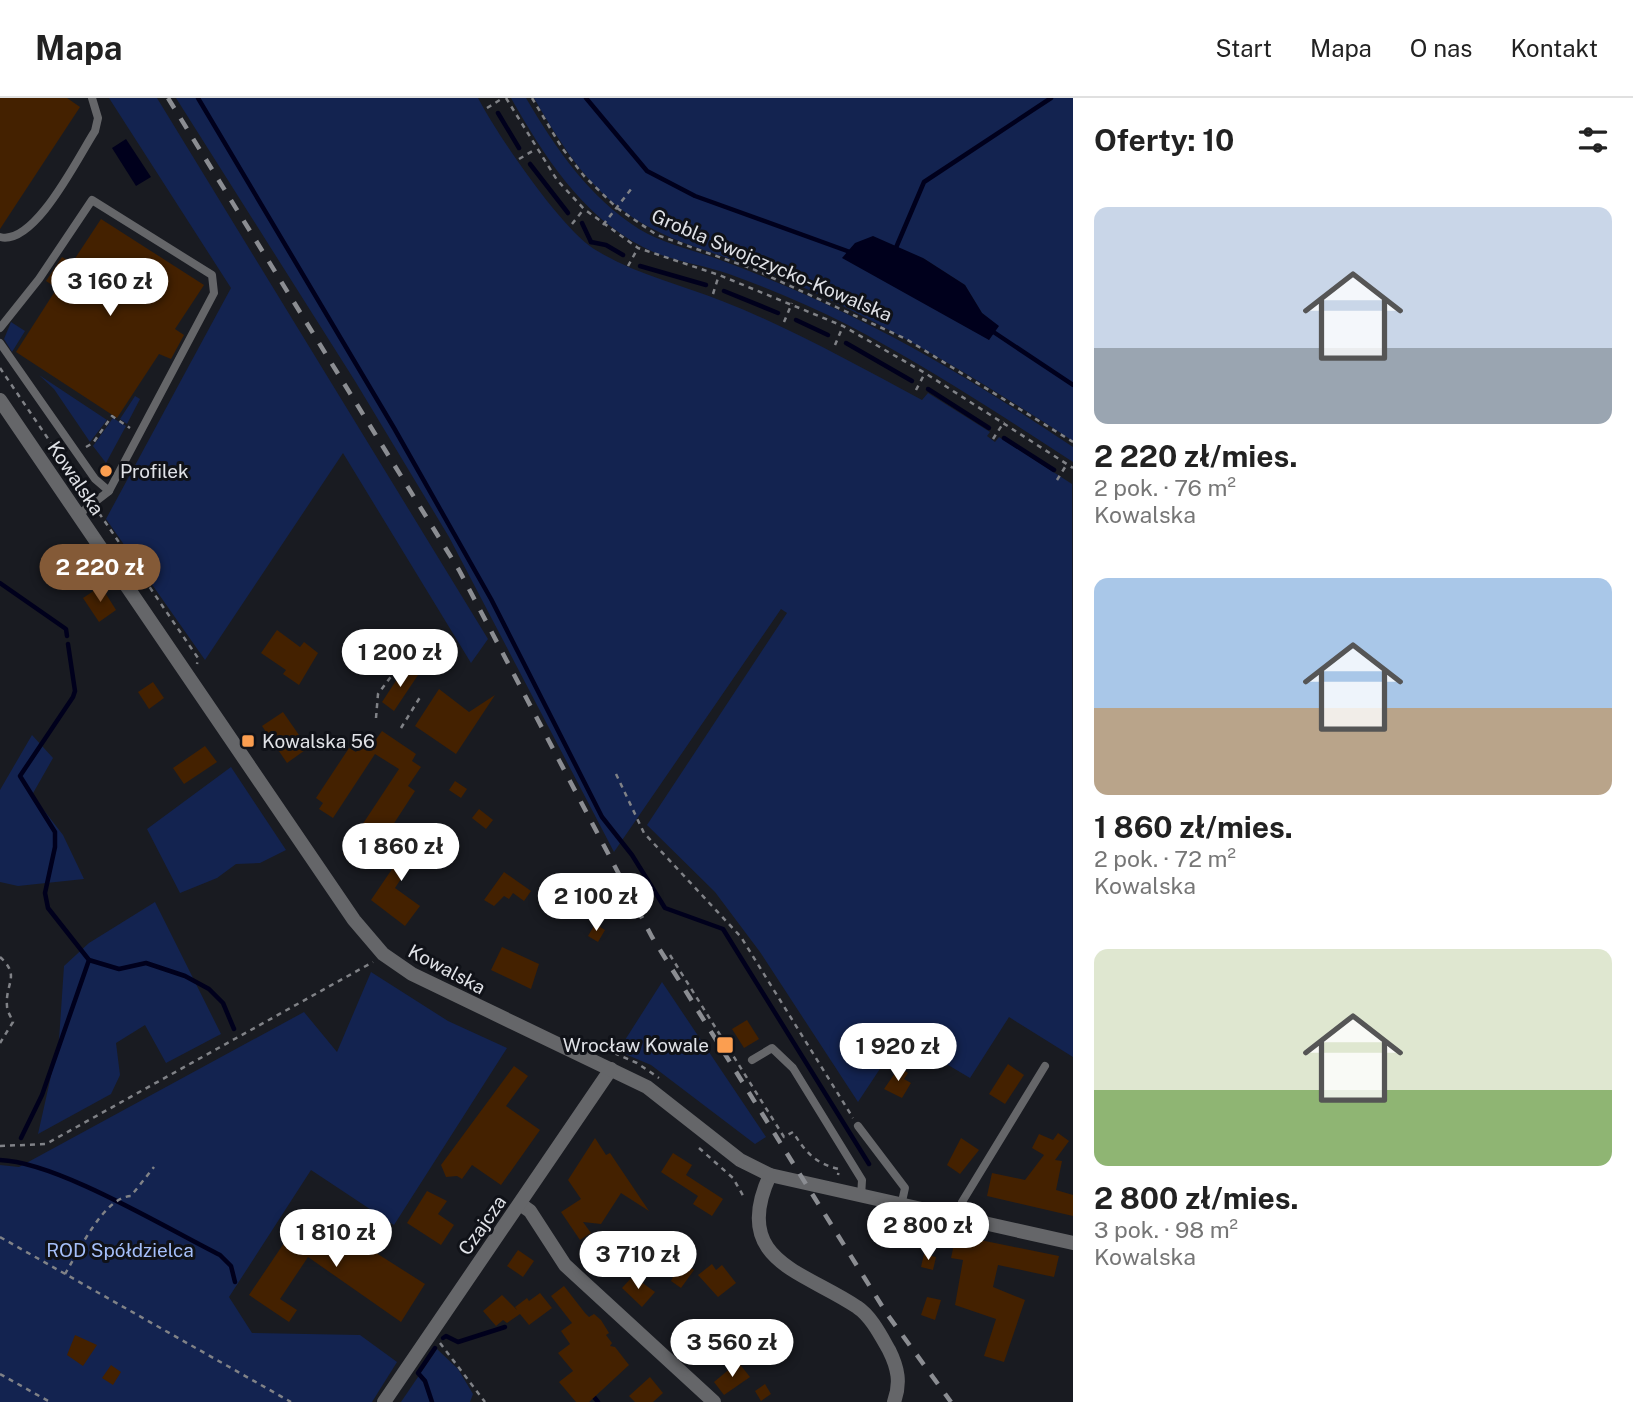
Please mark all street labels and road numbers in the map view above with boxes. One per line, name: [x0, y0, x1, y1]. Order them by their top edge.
street label: Grobla Swojczycko-Kowalska: [648, 204, 896, 326]
street label: Kowalska: [43, 437, 109, 519]
street label: Kowalska: [405, 940, 489, 998]
street label: Czajcza: [454, 1191, 510, 1259]

